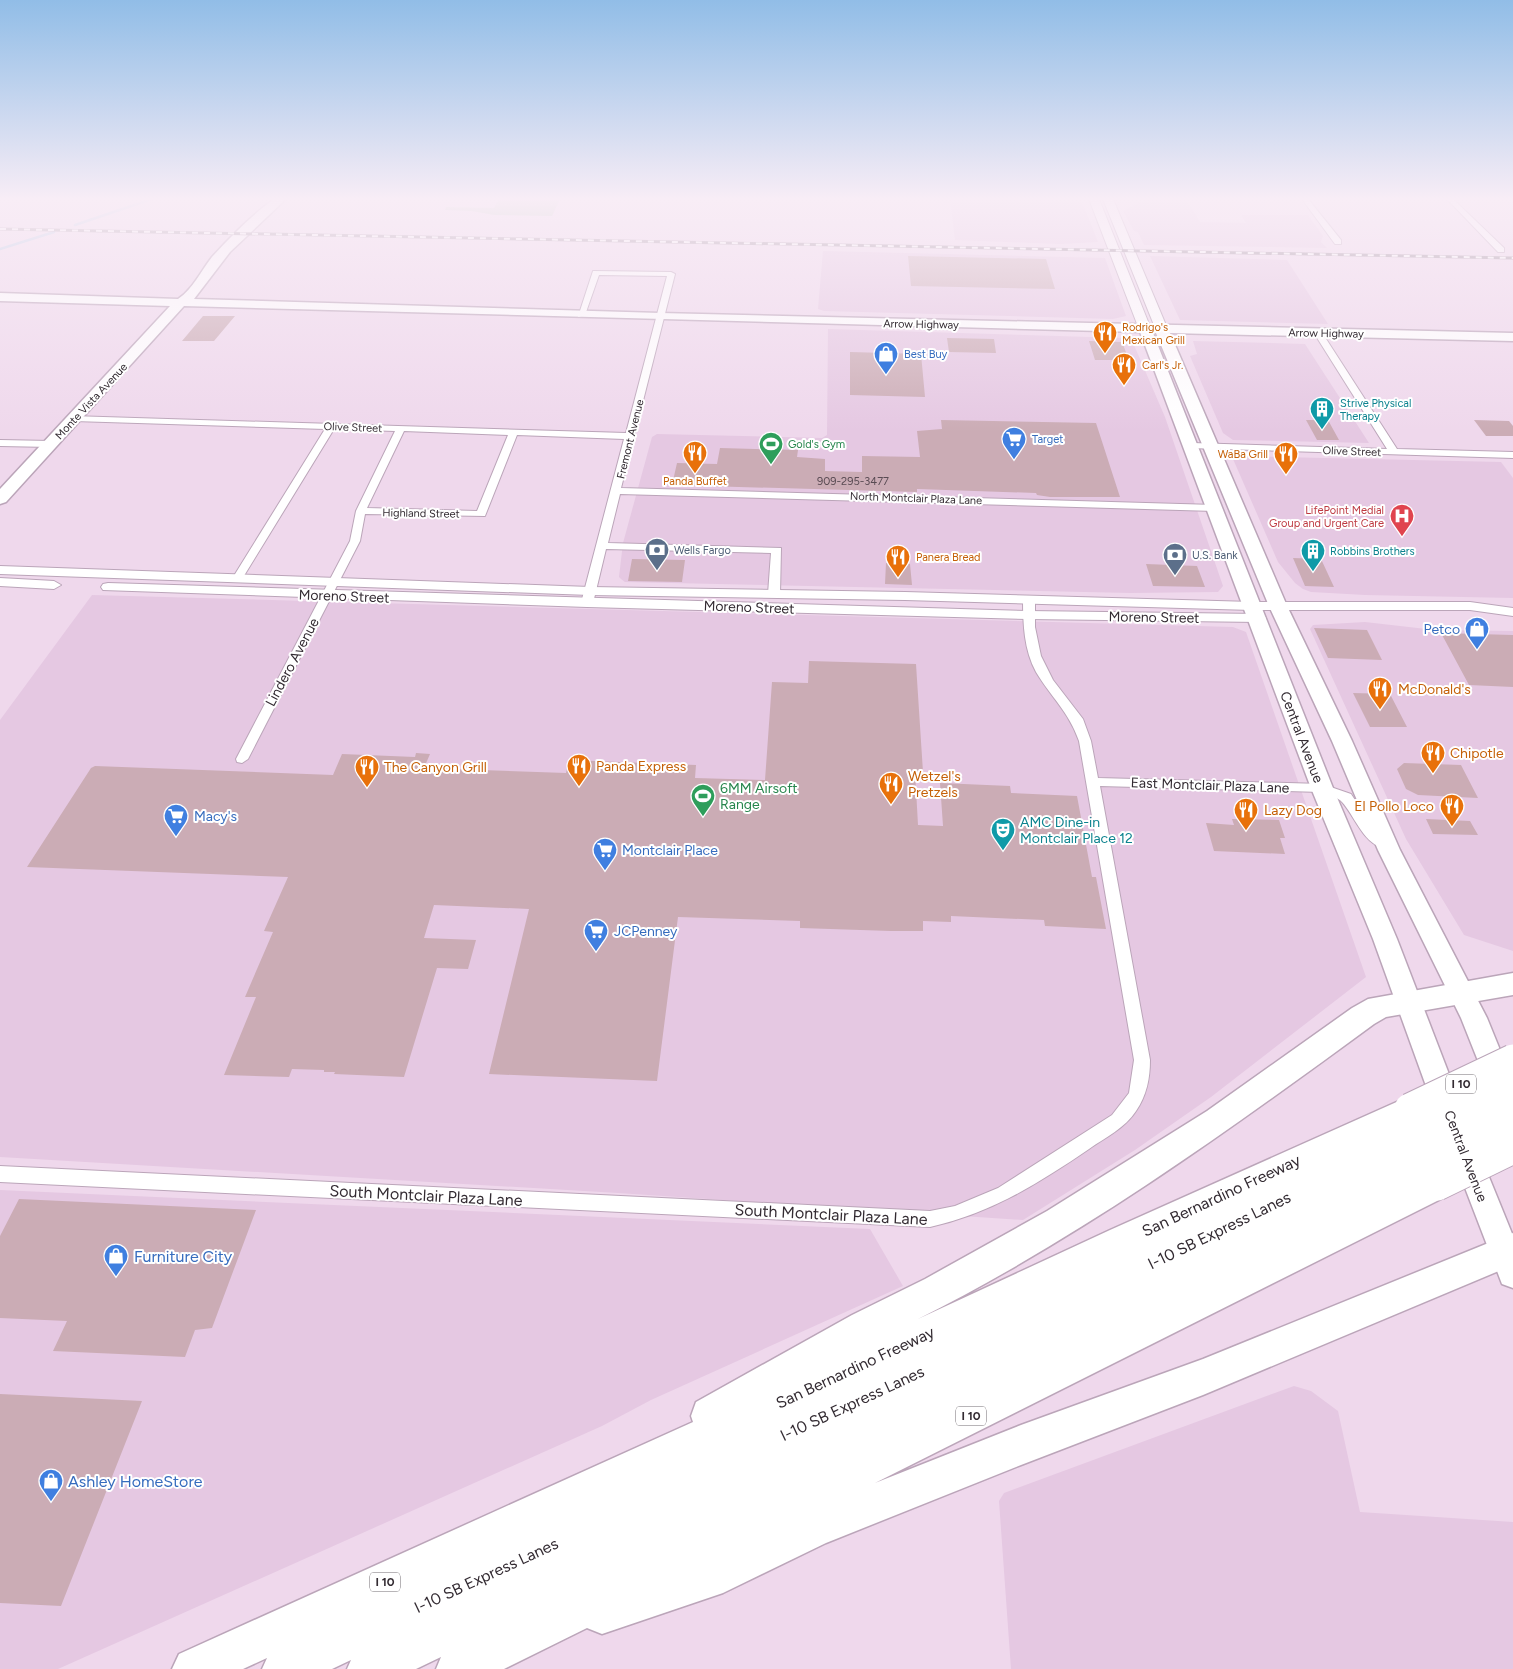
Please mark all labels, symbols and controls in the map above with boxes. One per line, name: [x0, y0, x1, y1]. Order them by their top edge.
street label: Arrow Highway: [883, 317, 959, 332]
restaurant icon: Rodrigo's Mexican Grill: [1092, 320, 1118, 354]
place label: Rodrigo's Mexican Grill: [1122, 321, 1185, 347]
street label: Arrow Highway: [1288, 326, 1364, 341]
shop icon: Best Buy: [873, 341, 899, 375]
place label: Best Buy: [904, 348, 948, 361]
restaurant icon: Carl's Jr.: [1111, 352, 1137, 386]
place label: Carl's Jr.: [1142, 359, 1183, 372]
street label: Monte Vista Avenue: [53, 360, 130, 442]
building icon: Strive Physical Therapy: [1309, 396, 1335, 430]
place label: Strive Physical Therapy: [1340, 397, 1411, 423]
street label: Fremont Avenue: [614, 398, 647, 480]
street label: Olive Street: [323, 420, 383, 435]
supermarket icon: Target: [1001, 426, 1027, 460]
sports icon: Gold's Gym: [758, 431, 784, 465]
place label: Target: [1032, 433, 1063, 446]
place label: Gold's Gym: [788, 438, 845, 451]
restaurant icon: Panda Buffet: [682, 440, 708, 474]
restaurant icon: WaBa Grill: [1273, 441, 1299, 475]
street label: Olive Street: [1322, 444, 1382, 459]
place label: WaBa Grill: [1218, 448, 1268, 461]
place label: Panda Buffet: [663, 475, 727, 488]
house number: 909-295-3477: [817, 475, 889, 488]
street label: North Montclair Plaza Lane: [850, 490, 982, 507]
hospital icon: LifePoint Medial Group and Urgent Care: [1389, 503, 1415, 537]
place label: LifePoint Medial Group and Urgent Care: [1269, 504, 1384, 530]
street label: Highland Street: [382, 506, 460, 521]
bank icon: Wells Fargo: [644, 537, 670, 571]
building icon: Robbins Brothers: [1300, 538, 1326, 572]
bank icon: U.S. Bank: [1162, 542, 1188, 576]
place label: Wells Fargo: [674, 544, 731, 557]
restaurant icon: Panera Bread: [885, 544, 911, 578]
place label: Robbins Brothers: [1330, 545, 1415, 558]
place label: U.S. Bank: [1192, 549, 1238, 562]
place label: Panera Bread: [916, 551, 981, 564]
street label: Moreno Street: [298, 586, 390, 607]
street label: Moreno Street: [703, 597, 795, 618]
street label: Moreno Street: [1108, 608, 1200, 627]
street label: Lindero Avenue: [262, 615, 323, 709]
shop icon: Petco: [1464, 616, 1490, 650]
place label: Petco: [1423, 621, 1460, 638]
restaurant icon: McDonald's: [1367, 676, 1393, 710]
place label: McDonald's: [1398, 681, 1471, 698]
street label: Central Avenue: [1276, 689, 1327, 786]
restaurant icon: Chipotle: [1420, 740, 1446, 774]
place label: Chipotle: [1450, 745, 1504, 762]
restaurant icon: Panda Express: [566, 753, 592, 787]
restaurant icon: The Canyon Grill: [354, 754, 380, 788]
place label: Panda Express: [596, 758, 686, 775]
place label: The Canyon Grill: [384, 759, 487, 776]
place label: Wetzel's Pretzels: [908, 768, 961, 801]
restaurant icon: Wetzel's Pretzels: [878, 771, 904, 805]
street label: East Montclair Plaza Lane: [1130, 774, 1290, 797]
place label: 6MM Airsoft Range: [720, 780, 798, 813]
sports icon: 6MM Airsoft Range: [690, 783, 716, 817]
restaurant icon: El Pollo Loco: [1439, 793, 1465, 827]
restaurant icon: Lazy Dog: [1233, 797, 1259, 831]
place label: El Pollo Loco: [1354, 798, 1434, 815]
place label: Lazy Dog: [1264, 802, 1322, 819]
supermarket icon: Macy's: [163, 803, 189, 837]
place label: Macy's: [194, 808, 237, 825]
place label: AMC Dine-in Montclair Place 12: [1020, 814, 1133, 847]
theatre icon: AMC Dine-in Montclair Place 12: [990, 817, 1016, 851]
supermarket icon: Montclair Place: [592, 837, 618, 871]
place label: Montclair Place: [622, 842, 718, 859]
supermarket icon: JCPenney: [583, 918, 609, 952]
place label: JCPenney: [614, 923, 678, 940]
road number: I 10: [1446, 1074, 1476, 1094]
street label: Central Avenue: [1440, 1108, 1491, 1205]
street label: San Bernardino Freeway: [1139, 1150, 1304, 1241]
street label: South Montclair Plaza Lane: [329, 1181, 523, 1210]
street label: I-10 SB Express Lanes: [1145, 1188, 1294, 1273]
street label: South Montclair Plaza Lane: [734, 1200, 928, 1229]
shop icon: Furniture City: [103, 1243, 129, 1277]
place label: Furniture City: [134, 1247, 233, 1266]
street label: San Bernardino Freeway: [773, 1322, 938, 1413]
street label: I-10 SB Express Lanes: [777, 1362, 927, 1445]
road number: I 10: [956, 1406, 986, 1425]
shop icon: Ashley HomeStore: [38, 1468, 64, 1502]
place label: Ashley HomeStore: [68, 1472, 203, 1491]
street label: I-10 SB Express Lanes: [411, 1534, 561, 1617]
road number: I 10: [370, 1572, 400, 1591]

